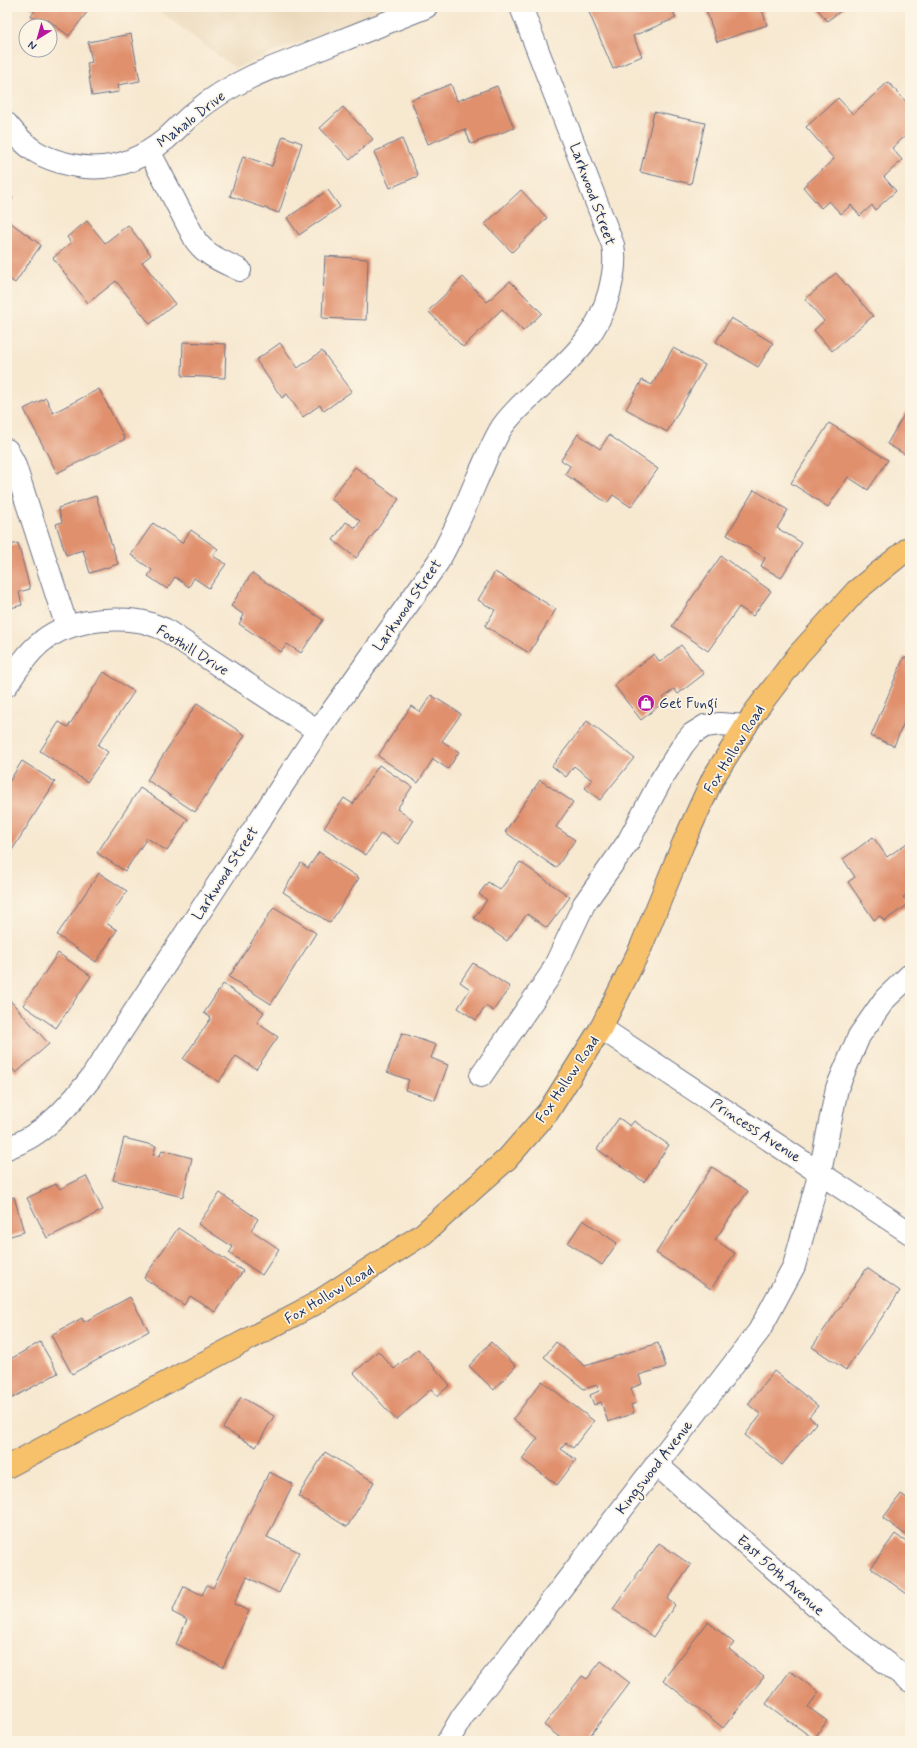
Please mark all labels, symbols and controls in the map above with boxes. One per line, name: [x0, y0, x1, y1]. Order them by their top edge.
north arrow: [18, 18, 58, 58]
text: N: [25, 37, 40, 53]
street label: Mahalo Drive: [153, 87, 230, 153]
street label: Larkwood Street: [564, 140, 620, 248]
street label: Larkwood Street: [369, 556, 447, 655]
street label: Foothill Drive: [152, 621, 233, 681]
shop icon: Get Fungi: [636, 693, 656, 713]
place label: Get Fungi: [659, 694, 717, 715]
street label: Fox Hollow Road: [700, 701, 770, 798]
street label: Larkwood Street: [188, 823, 264, 924]
street label: Fox Hollow Road: [531, 1032, 604, 1127]
street label: Princess Avenue: [706, 1094, 804, 1168]
street label: Fox Hollow Road: [281, 1260, 378, 1329]
street label: Kingswood Avenue: [612, 1416, 699, 1520]
street label: East 50th Avenue: [732, 1531, 829, 1621]

